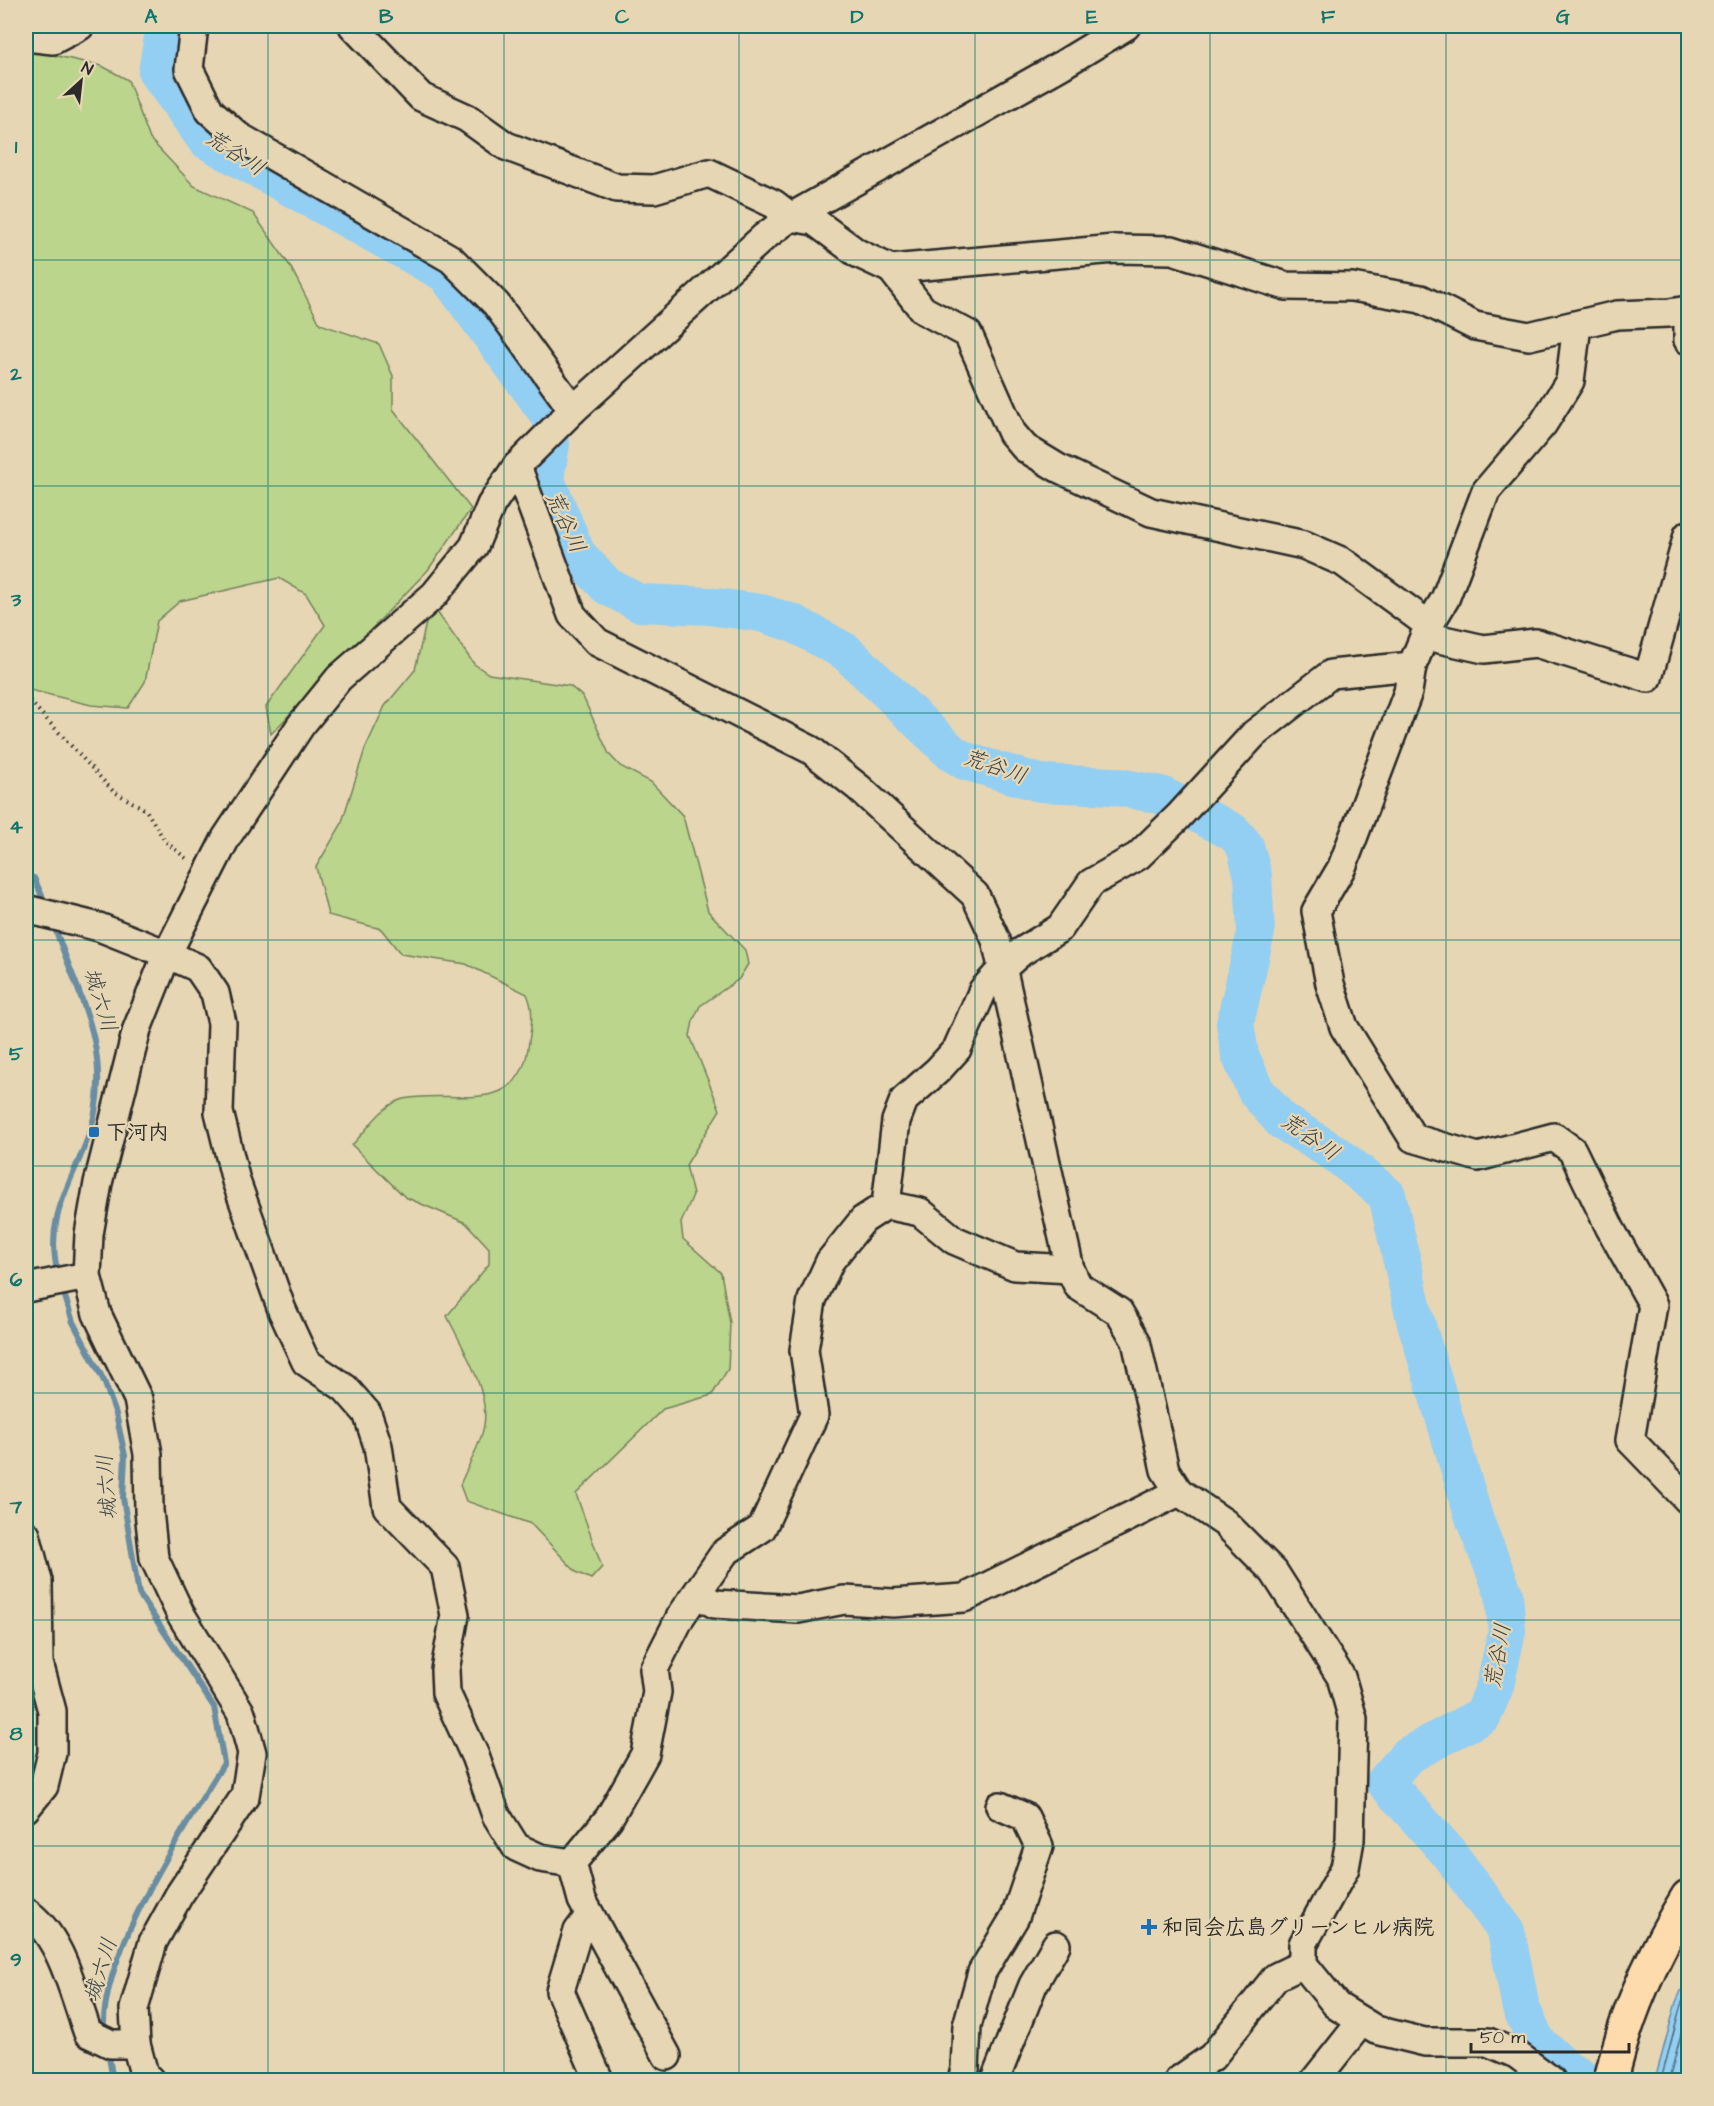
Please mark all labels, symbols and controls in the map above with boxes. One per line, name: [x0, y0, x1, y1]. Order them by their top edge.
text: A: [145, 3, 158, 31]
text: B: [379, 3, 394, 31]
text: C: [615, 3, 630, 31]
text: D: [851, 3, 864, 31]
text: E: [1086, 3, 1098, 31]
text: F: [1321, 3, 1336, 31]
text: G: [1556, 3, 1570, 31]
north arrow: [51, 51, 111, 111]
text: N: [78, 56, 97, 81]
water label: 荒谷川: [199, 122, 271, 184]
text: 1: [15, 133, 18, 161]
text: 2: [9, 360, 22, 388]
water label: 荒谷川: [537, 486, 593, 558]
text: 3: [10, 586, 22, 614]
water label: 荒谷川: [959, 742, 1031, 792]
text: 4: [9, 813, 23, 841]
water label: 城六川: [76, 964, 124, 1036]
text: 5: [9, 1040, 24, 1068]
water label: 荒谷川: [1274, 1105, 1346, 1169]
place label: 下河内: [106, 1118, 169, 1147]
marker: 下河内: [87, 1125, 101, 1139]
text: 6: [10, 1266, 23, 1294]
water label: 城六川: [89, 1453, 125, 1521]
text: 7: [9, 1493, 23, 1521]
water label: 荒谷川: [1477, 1621, 1519, 1691]
text: 8: [10, 1720, 23, 1748]
place label: 和同会広島グリーンヒル病院: [1162, 1913, 1434, 1942]
marker: 和同会広島グリーンヒル病院: [1140, 1918, 1158, 1936]
water label: 城六川: [77, 1934, 125, 2006]
text: 9: [10, 1946, 22, 1974]
scale bar: [1471, 2016, 1628, 2054]
text: 50 m: [1480, 2025, 1525, 2050]

